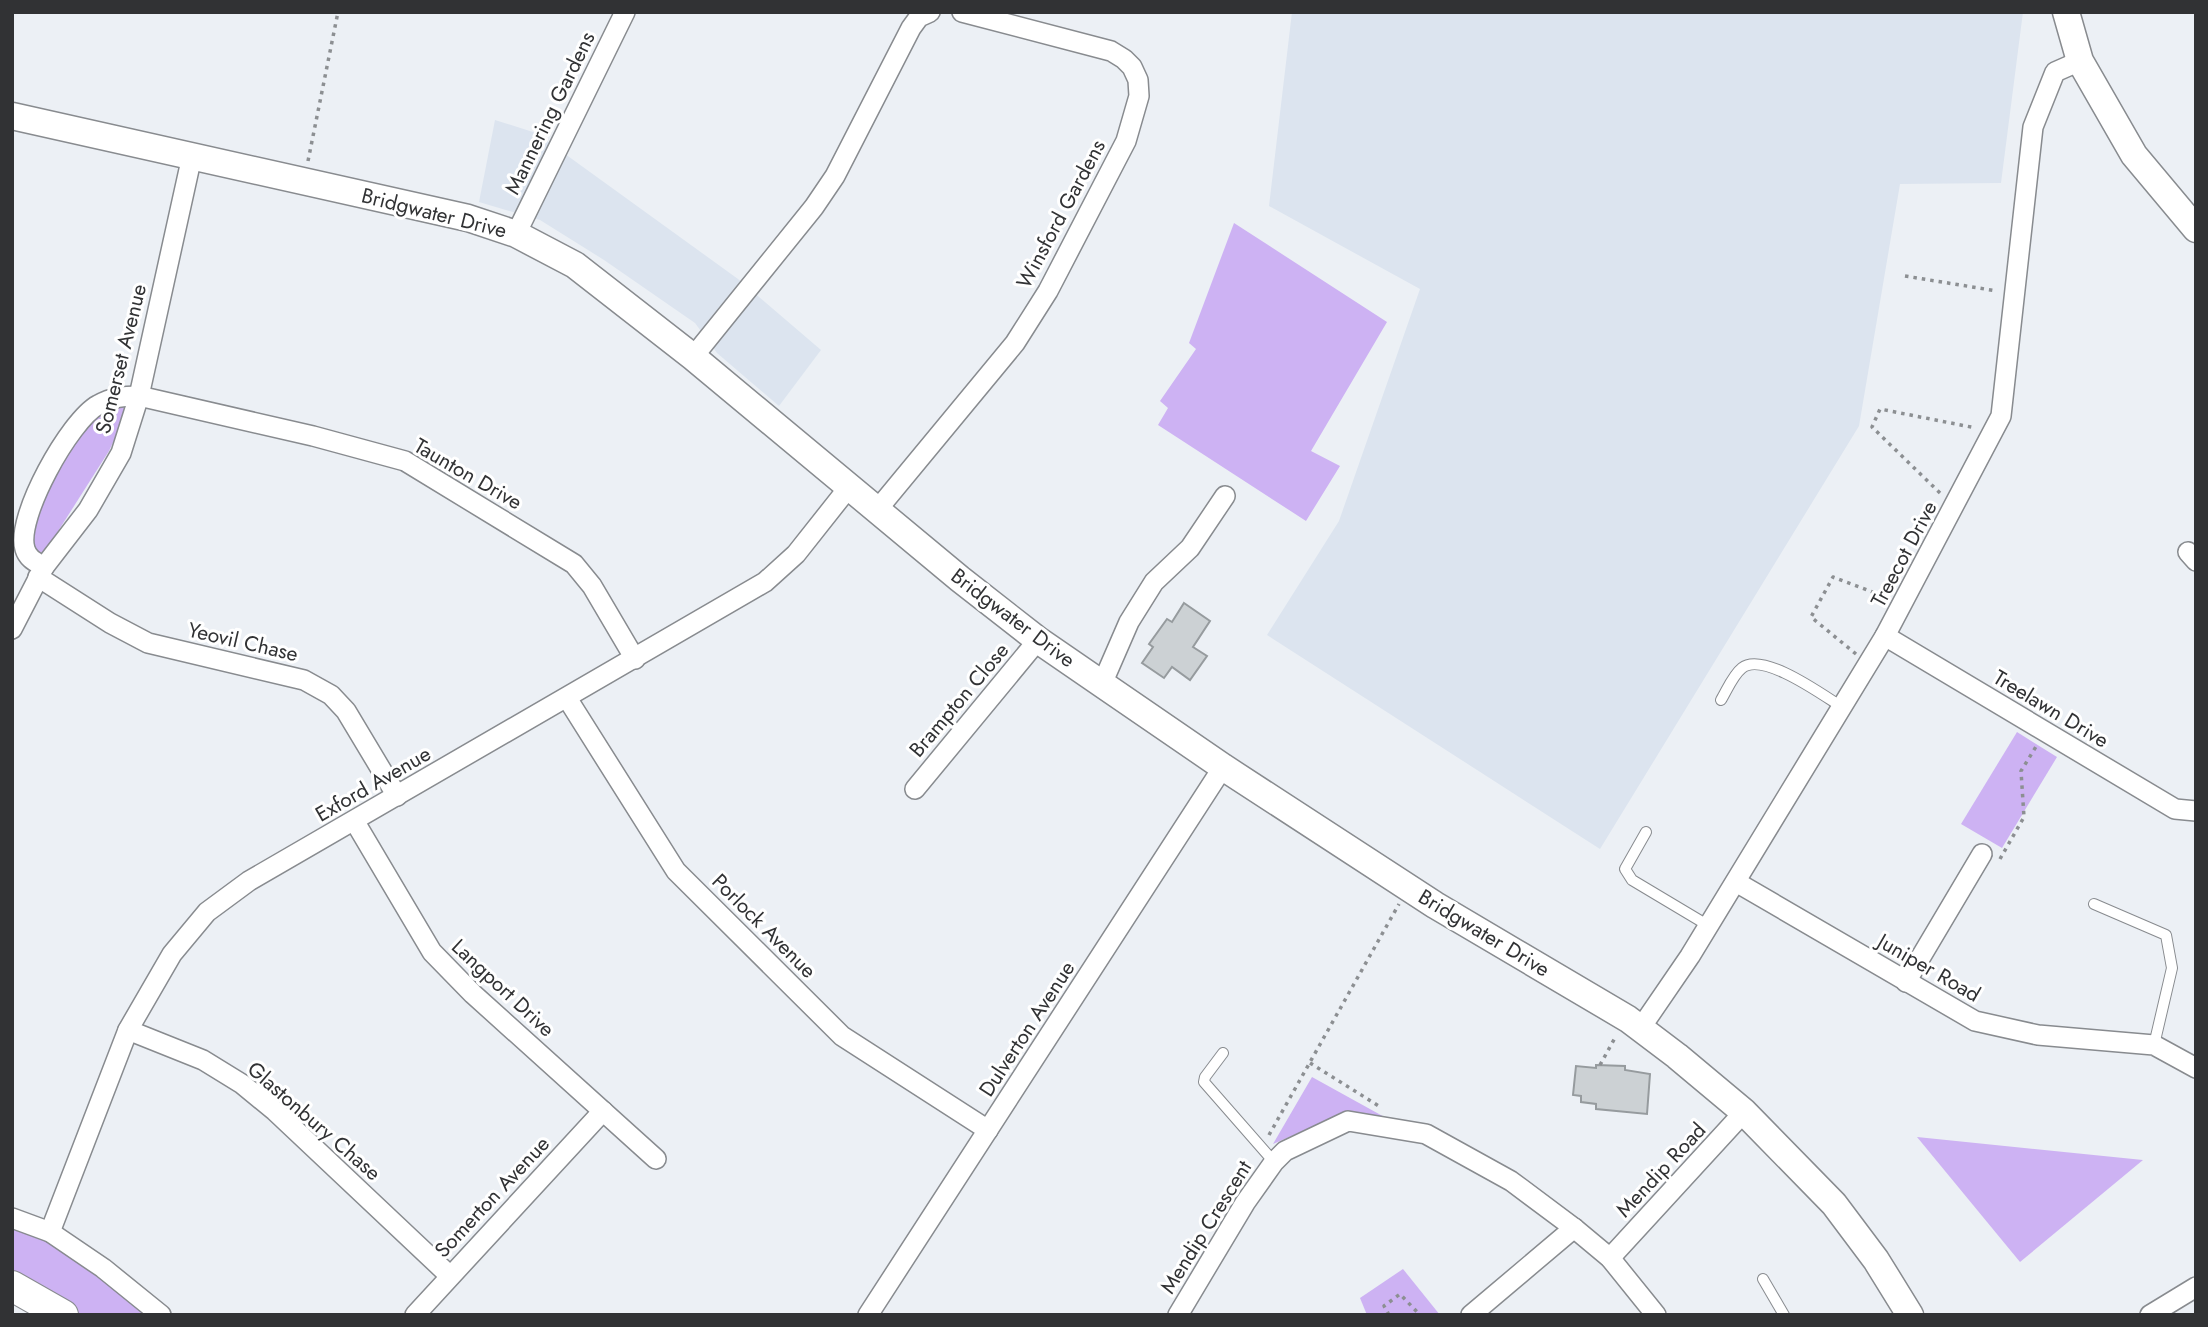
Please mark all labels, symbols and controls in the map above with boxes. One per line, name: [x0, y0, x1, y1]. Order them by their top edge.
street label: Mannering Gardens: [498, 27, 602, 199]
street label: Winsford Gardens: [1009, 134, 1113, 294]
street label: Bridgwater Drive: [358, 180, 510, 246]
street label: Somerset Avenue: [88, 281, 154, 437]
street label: Taunton Drive: [408, 431, 528, 517]
street label: Treecot Drive: [1863, 496, 1945, 612]
street label: Bridgwater Drive: [945, 561, 1082, 675]
street label: Yeovil Chase: [185, 615, 301, 669]
street label: Brampton Close: [902, 636, 1016, 764]
street label: Treelawn Drive: [1988, 663, 2114, 755]
street label: Exford Avenue: [310, 739, 436, 829]
street label: Porlock Avenue: [705, 867, 823, 985]
street label: Bridgwater Drive: [1413, 882, 1556, 984]
street label: Juniper Road: [1869, 925, 1986, 1010]
street label: Langport Drive: [445, 932, 561, 1044]
street label: Dulverton Avenue: [972, 955, 1082, 1103]
street label: Glastonbury Chase: [241, 1054, 388, 1188]
street label: Mendip Road: [1609, 1116, 1713, 1224]
street label: Somerton Avenue: [428, 1129, 557, 1265]
street label: Mendip Crescent: [1153, 1155, 1259, 1299]

